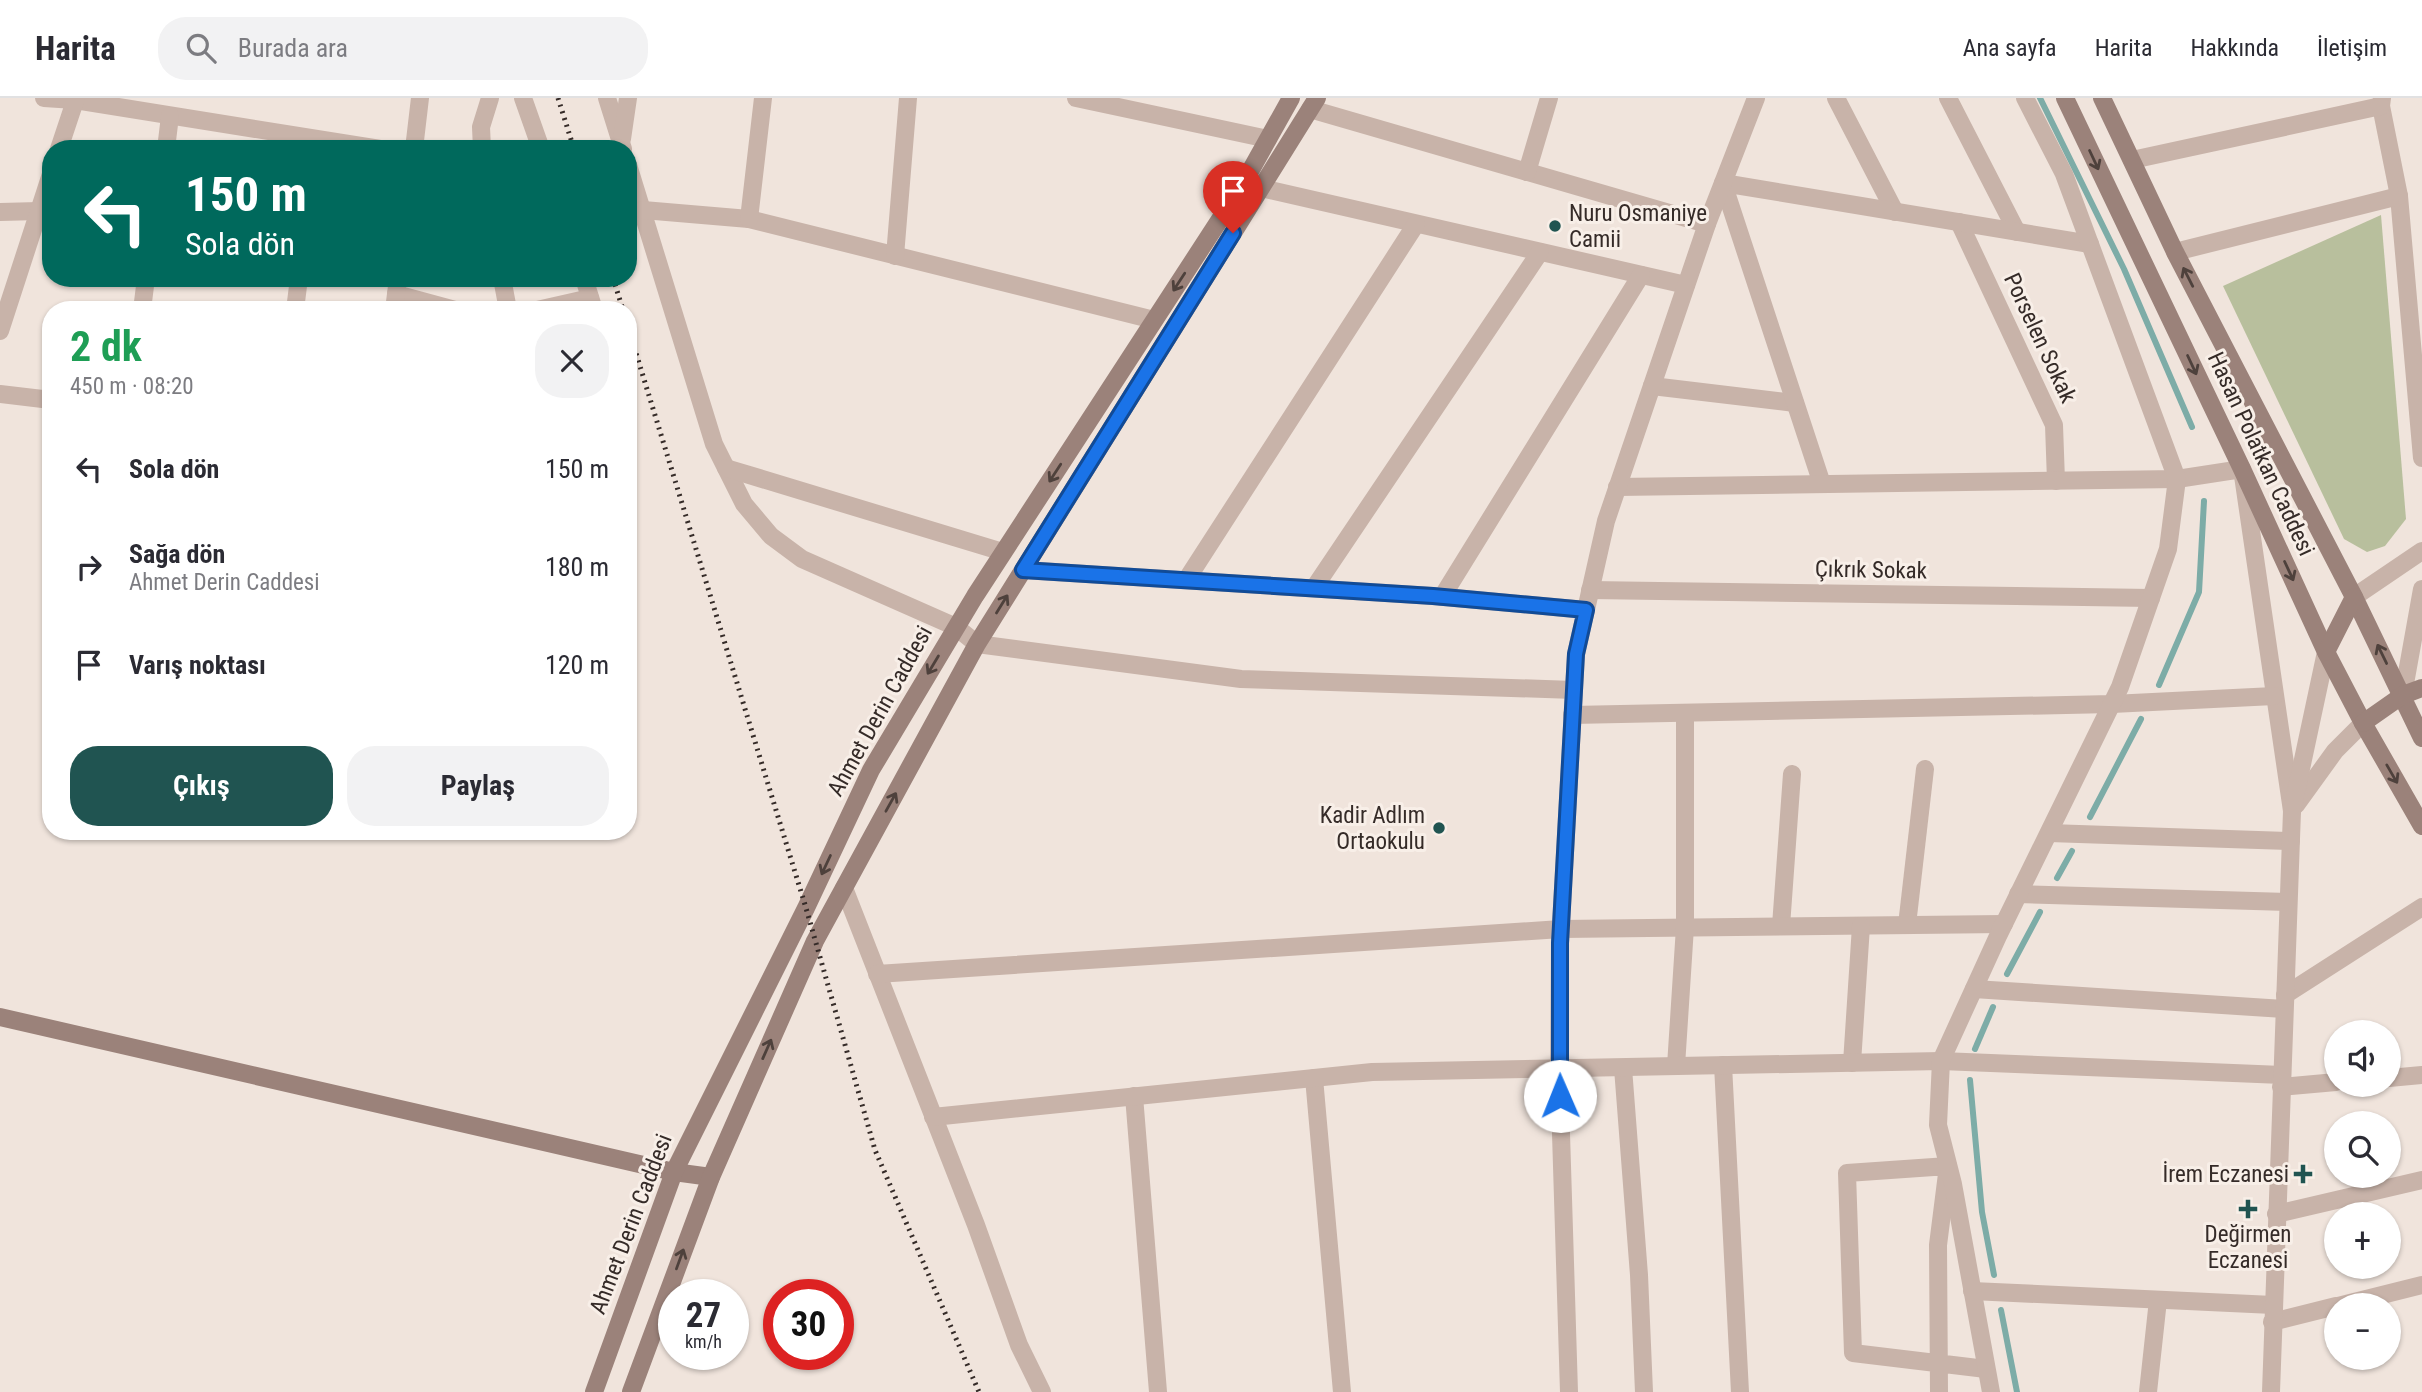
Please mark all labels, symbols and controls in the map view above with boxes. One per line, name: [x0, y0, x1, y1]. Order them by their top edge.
search box: [158, 17, 648, 80]
text: Harita: [35, 29, 116, 68]
icon: search: [182, 29, 220, 67]
text: Burada ara: [238, 33, 348, 63]
text: Ana sayfa: [1963, 34, 2057, 62]
text: Harita: [2095, 34, 2152, 62]
text: Hakkında: [2190, 34, 2279, 62]
text: İletişim: [2317, 34, 2387, 62]
one-way arrow: [2088, 149, 2102, 170]
pin: [1203, 161, 1263, 233]
text: 150 m: [185, 166, 307, 223]
icon: left: [70, 168, 161, 259]
icon: arrive: [1214, 172, 1252, 210]
place label: Nuru Osmaniye Camii: [1569, 200, 1707, 253]
marker: Nuru Osmaniye Camii: [1547, 218, 1563, 234]
text: Sola dön: [185, 225, 295, 263]
one-way arrow: [2181, 267, 2195, 288]
street label: Porselen Sokak: [1998, 269, 2082, 408]
one-way arrow: [1172, 272, 1186, 291]
text: 2 dk: [70, 322, 142, 371]
button: close: [535, 324, 609, 398]
street label: Hasan Polatkan Caddesi: [2202, 348, 2320, 560]
one-way arrow: [2186, 354, 2200, 375]
text: 450 m · 08:20: [70, 373, 194, 400]
icon: left: [70, 450, 108, 488]
text: Sola dön: [129, 454, 219, 484]
text: 150 m: [545, 454, 609, 484]
one-way arrow: [1048, 462, 1062, 482]
text: Sağa dön: [129, 539, 225, 569]
icon: right: [70, 548, 108, 586]
text: 180 m: [545, 552, 609, 582]
street label: Çıkrık Sokak: [1815, 556, 1928, 584]
one-way arrow: [2283, 560, 2296, 581]
text: Ahmet Derin Caddesi: [129, 569, 320, 596]
one-way arrow: [996, 594, 1010, 614]
street label: Ahmet Derin Caddesi: [822, 621, 938, 801]
one-way arrow: [2374, 644, 2388, 665]
icon: arrive: [70, 646, 108, 684]
text: Varış noktası: [129, 650, 266, 680]
text: 120 m: [545, 650, 609, 680]
one-way arrow: [926, 654, 940, 674]
button: Çıkış: [70, 746, 333, 826]
button: Paylaş: [347, 746, 609, 826]
one-way arrow: [2385, 763, 2399, 783]
one-way arrow: [885, 792, 898, 813]
place label: Kadir Adlım Ortaokulu: [1320, 802, 1425, 855]
marker: Kadir Adlım Ortaokulu: [1431, 820, 1447, 836]
one-way arrow: [819, 854, 832, 875]
map controls: [2324, 1020, 2401, 1370]
button: sound: [2324, 1020, 2401, 1097]
one-way arrow: [761, 1039, 774, 1060]
position arrow: [1523, 1059, 1597, 1133]
button: search: [2324, 1111, 2401, 1188]
street label: Ahmet Derin Caddesi: [584, 1130, 678, 1318]
place label: İrem Eczanesi: [2162, 1161, 2289, 1188]
marker: İrem Eczanesi: [2295, 1166, 2311, 1182]
marker: Değirmen Eczanesi: [2240, 1201, 2256, 1217]
button: +: [2324, 1202, 2401, 1279]
place label: Değirmen Eczanesi: [2205, 1221, 2291, 1274]
one-way arrow: [675, 1249, 688, 1271]
speed limit sign: 30: [763, 1279, 854, 1370]
button: −: [2324, 1293, 2401, 1370]
text: 27: [686, 1295, 721, 1336]
text: km/h: [685, 1331, 722, 1352]

